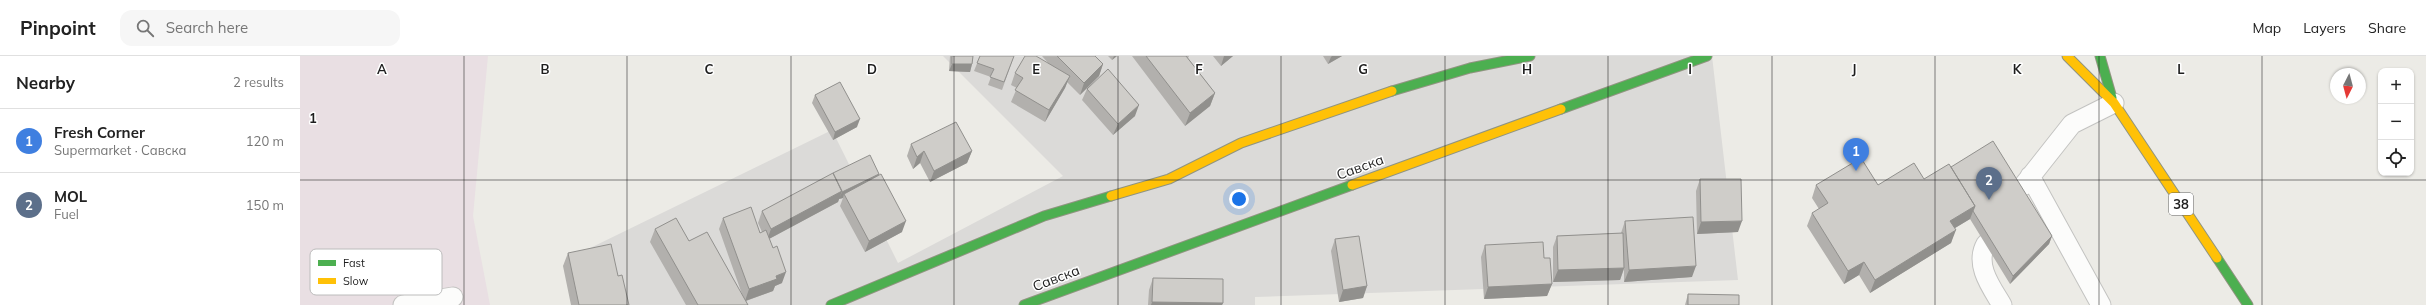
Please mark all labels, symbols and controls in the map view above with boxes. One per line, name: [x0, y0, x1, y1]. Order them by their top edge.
search box: [120, 10, 400, 46]
text: Pinpoint: [20, 16, 96, 40]
icon: search: [134, 17, 156, 39]
text: Search here: [166, 18, 248, 37]
text: Map: [2252, 19, 2281, 37]
text: Layers: [2303, 19, 2346, 37]
text: Share: [2368, 19, 2406, 37]
text: A: [377, 61, 387, 77]
text: B: [541, 61, 550, 77]
text: C: [705, 61, 714, 77]
text: D: [867, 61, 877, 77]
text: E: [1032, 61, 1040, 77]
text: F: [1195, 61, 1203, 77]
text: G: [1358, 61, 1368, 77]
text: H: [1522, 61, 1532, 77]
text: I: [1688, 61, 1692, 77]
text: J: [1852, 61, 1856, 77]
text: K: [2013, 61, 2023, 77]
text: L: [2177, 61, 2185, 77]
north arrow: [2330, 68, 2366, 104]
map controls: [2378, 68, 2414, 176]
button: +: [2378, 68, 2414, 104]
text: Nearby: [16, 72, 75, 93]
text: 2 results: [233, 74, 284, 90]
button: −: [2378, 104, 2414, 140]
text: 1: [309, 110, 317, 126]
text: Fresh Corner: [54, 123, 145, 142]
text: 1: [25, 133, 33, 149]
text: 120 m: [246, 133, 284, 149]
pin: 1: [1843, 138, 1869, 171]
button: locate: [2378, 140, 2414, 176]
text: Supermarket · Савска: [54, 142, 187, 158]
street label: Савска: [1334, 150, 1386, 184]
pin: 2: [1976, 167, 2002, 200]
text: MOL: [54, 187, 87, 206]
your location: [1229, 189, 1249, 209]
road number: 38: [2169, 193, 2193, 215]
text: 2: [25, 197, 33, 213]
text: 150 m: [246, 197, 284, 213]
text: Fuel: [54, 206, 79, 222]
legend: [310, 249, 442, 295]
text: Fast: [343, 256, 365, 270]
street label: Савска: [1030, 261, 1082, 295]
text: Slow: [343, 274, 369, 288]

